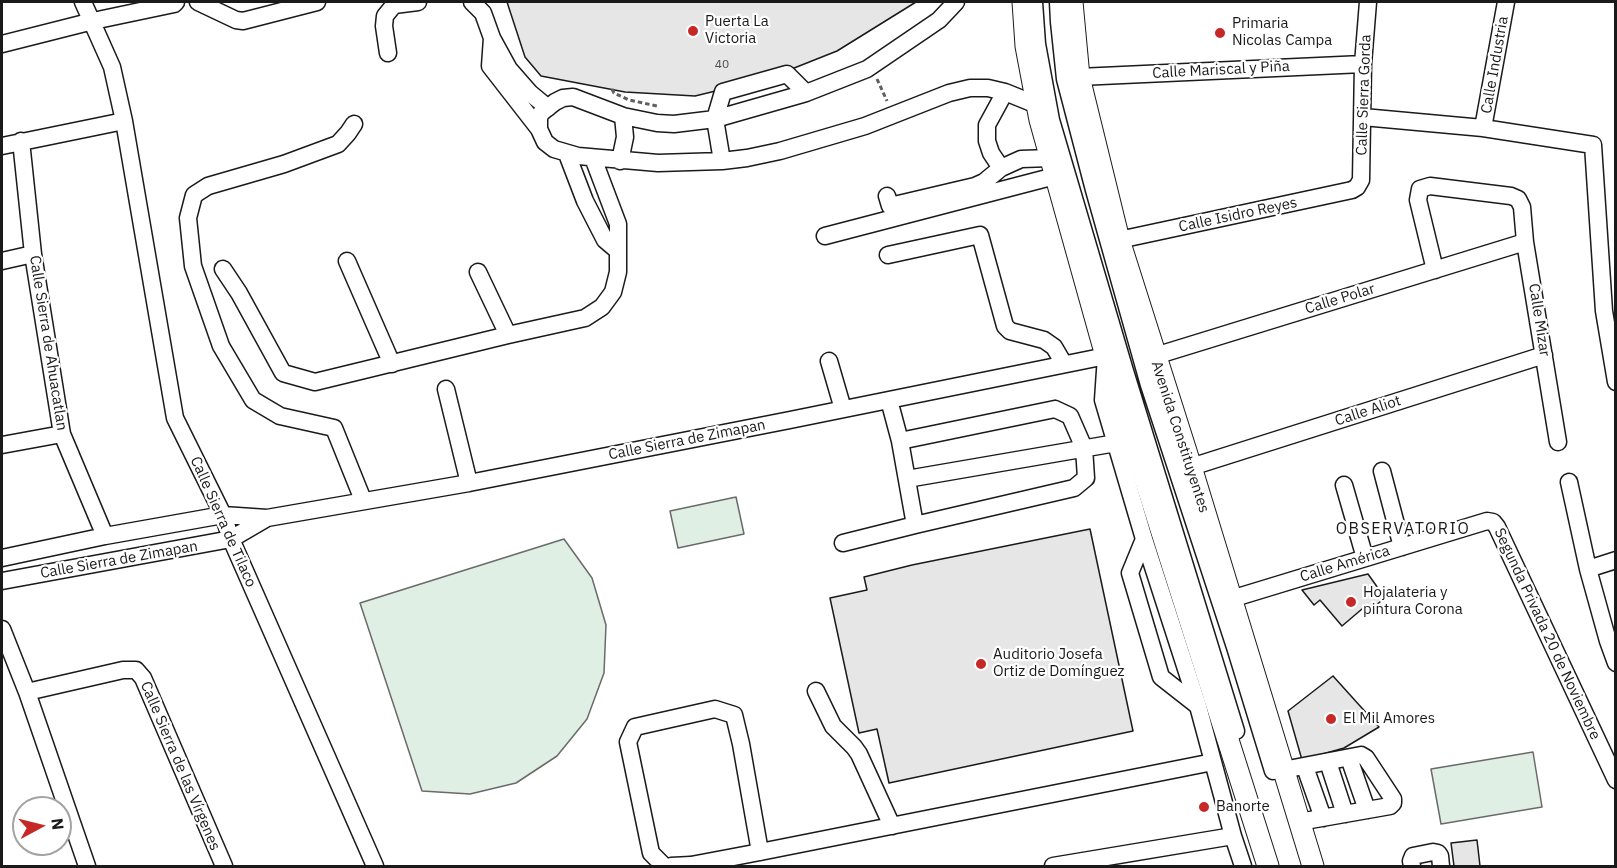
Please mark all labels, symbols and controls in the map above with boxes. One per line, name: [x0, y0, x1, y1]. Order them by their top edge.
place label: Puerta La Victoria: [705, 13, 769, 48]
place label: Primaria Nicolas Campa: [1232, 15, 1332, 50]
street label: Calle Industria: [1478, 15, 1512, 115]
marker: Puerta La Victoria: [686, 24, 700, 38]
marker: Primaria Nicolas Campa: [1213, 26, 1227, 40]
street label: Calle Sierra Gorda: [1353, 34, 1375, 156]
street label: Calle Mariscal y Piña: [1152, 57, 1290, 83]
house number: 40: [715, 58, 729, 72]
street label: Calle Isidro Reyes: [1177, 194, 1299, 236]
street label: Calle Sierra de Ahuacatlan: [25, 254, 71, 432]
street label: Calle Polar: [1303, 280, 1377, 318]
street label: Calle Mizar: [1524, 282, 1554, 358]
street label: Avenida Constituyentes: [1147, 359, 1213, 515]
street label: Calle Aliot: [1333, 392, 1403, 430]
street label: Calle Sierra de Zimapan: [607, 416, 767, 464]
street label: Calle Sierra de Tilaco: [186, 454, 260, 590]
district label: OBSERVATORIO: [1336, 519, 1470, 539]
street label: Segunda Privada 20 de Noviembre: [1490, 525, 1604, 743]
street label: Calle Sierra de Zimapan: [39, 537, 199, 583]
street label: Calle América: [1298, 542, 1392, 586]
place label: Hojalateria y pintura Corona: [1363, 584, 1463, 619]
marker: Hojalateria y pintura Corona: [1344, 595, 1358, 609]
place label: Auditorio Josefa Ortiz de Domínguez: [993, 646, 1125, 681]
marker: Auditorio Josefa Ortiz de Domínguez: [974, 657, 988, 671]
street label: Calle Sierra de las Vírgenes: [136, 679, 224, 853]
place label: El Mil Amores: [1343, 710, 1435, 728]
marker: El Mil Amores: [1324, 712, 1338, 726]
north arrow: [12, 796, 72, 856]
place label: Banorte: [1216, 798, 1270, 816]
marker: Banorte: [1197, 800, 1211, 814]
text: N: [47, 817, 69, 831]

